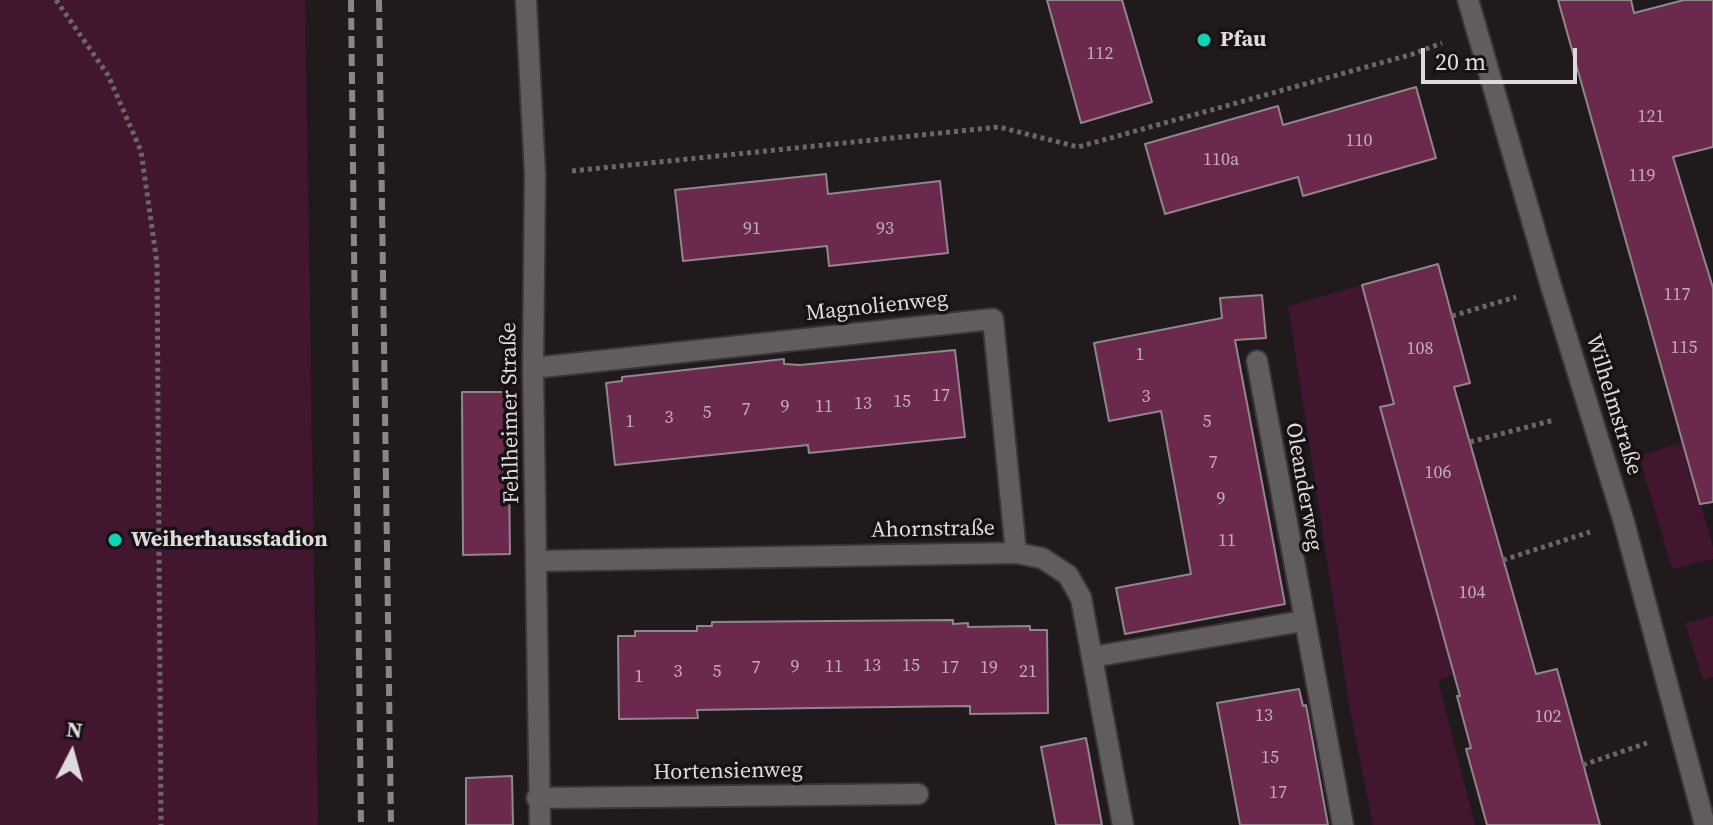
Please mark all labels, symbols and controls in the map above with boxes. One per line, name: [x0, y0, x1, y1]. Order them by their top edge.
place label: Pfau: [1220, 27, 1266, 53]
marker: Pfau: [1195, 31, 1213, 49]
scale bar: [1425, 32, 1581, 82]
house number: 112: [1087, 43, 1113, 65]
text: 20 m: [1435, 45, 1486, 78]
house number: 121: [1638, 106, 1664, 128]
house number: 110: [1346, 130, 1372, 152]
house number: 110a: [1203, 149, 1239, 171]
house number: 119: [1629, 165, 1655, 187]
house number: 91: [743, 218, 761, 240]
house number: 93: [876, 218, 894, 240]
house number: 117: [1664, 284, 1690, 306]
street label: Magnolienweg: [805, 286, 949, 328]
street label: Fehlheimer Straße: [496, 322, 526, 504]
street label: Wilhelmstraße: [1579, 332, 1647, 478]
house number: 115: [1671, 337, 1697, 359]
house number: 108: [1407, 338, 1433, 360]
house number: 1: [1136, 344, 1144, 366]
house number: 17: [932, 385, 950, 407]
house number: 3: [1142, 386, 1150, 408]
house number: 15: [893, 391, 911, 413]
house number: 13: [854, 393, 872, 415]
house number: 9: [781, 396, 789, 418]
house number: 11: [815, 396, 833, 418]
house number: 7: [742, 399, 750, 421]
house number: 5: [703, 402, 711, 424]
house number: 3: [665, 407, 673, 429]
house number: 1: [626, 411, 634, 433]
house number: 5: [1203, 411, 1211, 433]
street label: Oleanderweg: [1279, 421, 1327, 553]
house number: 7: [1209, 452, 1217, 474]
house number: 106: [1425, 462, 1451, 484]
house number: 9: [1217, 488, 1225, 510]
street label: Ahornstraße: [871, 516, 995, 544]
place label: Weiherhausstadion: [131, 527, 328, 553]
house number: 11: [1218, 530, 1236, 552]
marker: Weiherhausstadion: [106, 531, 124, 549]
house number: 104: [1459, 582, 1485, 604]
house number: 13: [863, 655, 881, 677]
house number: 15: [902, 655, 920, 677]
house number: 9: [791, 656, 799, 678]
house number: 11: [825, 656, 843, 678]
house number: 7: [752, 657, 760, 679]
house number: 17: [941, 657, 959, 679]
house number: 19: [980, 657, 998, 679]
house number: 3: [674, 661, 682, 683]
house number: 5: [713, 661, 721, 683]
house number: 21: [1019, 661, 1037, 683]
house number: 1: [635, 666, 643, 688]
house number: 13: [1255, 705, 1273, 727]
house number: 102: [1535, 706, 1561, 728]
north arrow: [32, 713, 112, 793]
text: N: [65, 713, 84, 745]
house number: 15: [1261, 747, 1279, 769]
street label: Hortensienweg: [653, 757, 803, 787]
house number: 17: [1269, 782, 1287, 804]

